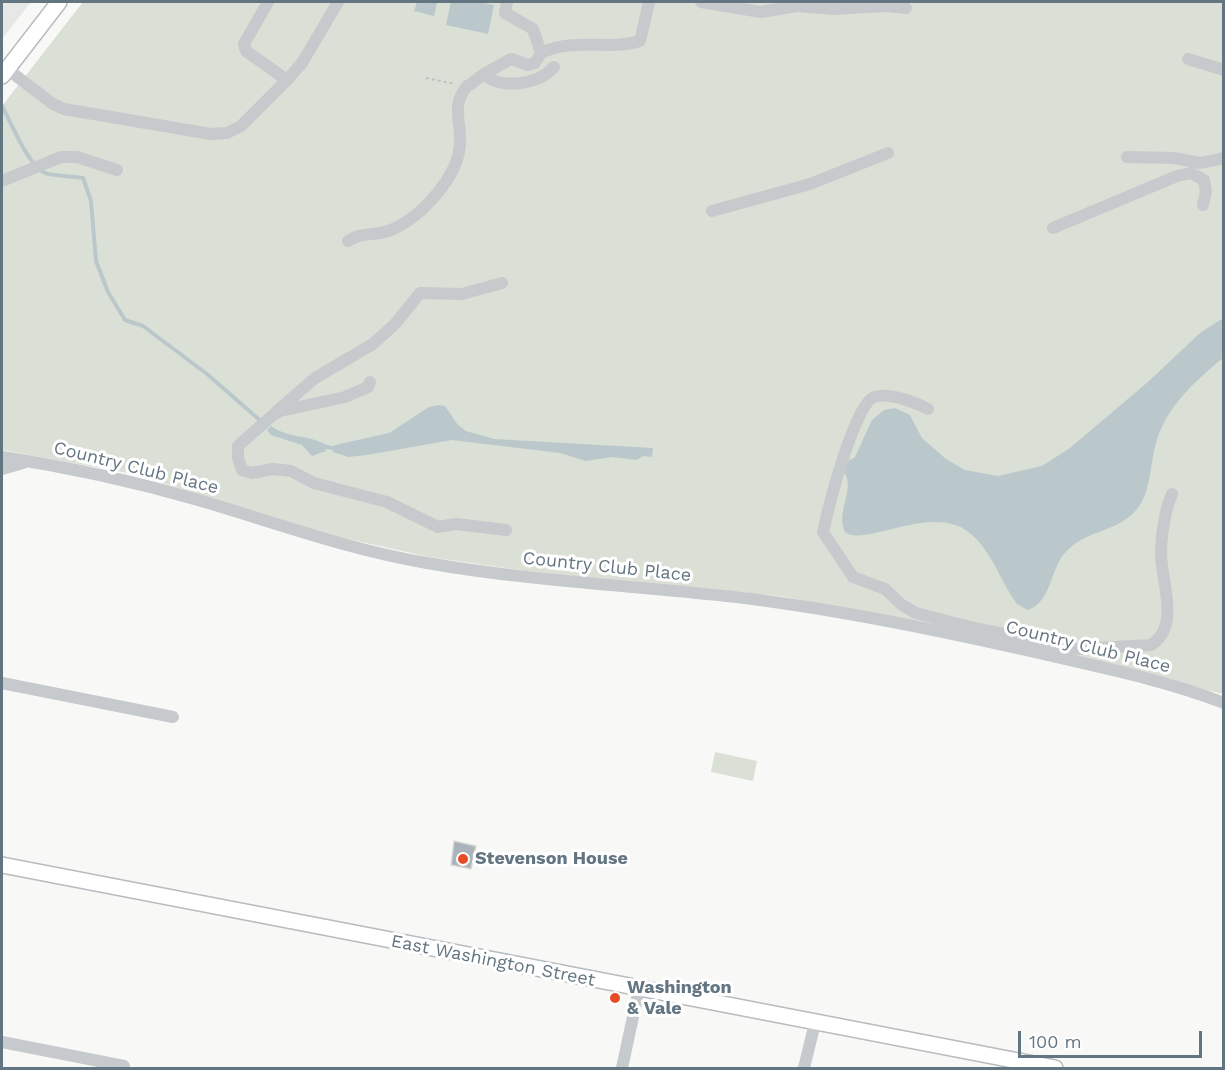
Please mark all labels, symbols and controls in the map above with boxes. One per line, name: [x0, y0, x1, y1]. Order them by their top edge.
street label: Country Club Place: [51, 437, 221, 499]
street label: Country Club Place: [522, 547, 692, 587]
street label: Country Club Place: [1003, 616, 1173, 678]
place label: Stevenson House: [475, 848, 628, 870]
marker: Stevenson House: [456, 852, 470, 866]
street label: East Washington Street: [389, 931, 597, 991]
place label: Washington & Vale: [627, 977, 732, 1020]
marker: Washington & Vale: [608, 991, 622, 1005]
scale bar: [1021, 1019, 1206, 1057]
text: 100 m: [1029, 1031, 1082, 1052]

